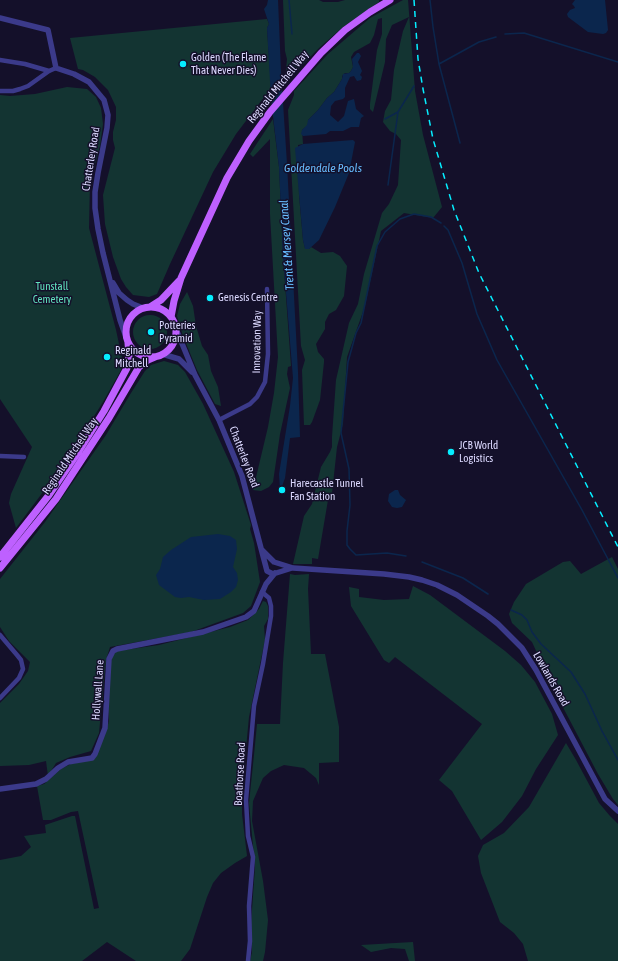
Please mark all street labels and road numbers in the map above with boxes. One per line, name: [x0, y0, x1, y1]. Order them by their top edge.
street label: Reginald Mitchell Way: [245, 48, 311, 126]
street label: Chatterley Road: [79, 126, 103, 192]
street label: Innovation Way: [250, 310, 264, 374]
street label: Reginald Mitchell Way: [39, 415, 101, 497]
street label: Chatterley Road: [226, 424, 262, 490]
street label: Lowlands Road: [530, 649, 572, 709]
street label: Hollywall Lane: [89, 659, 107, 721]
street label: Boathorse Road: [232, 742, 248, 806]

